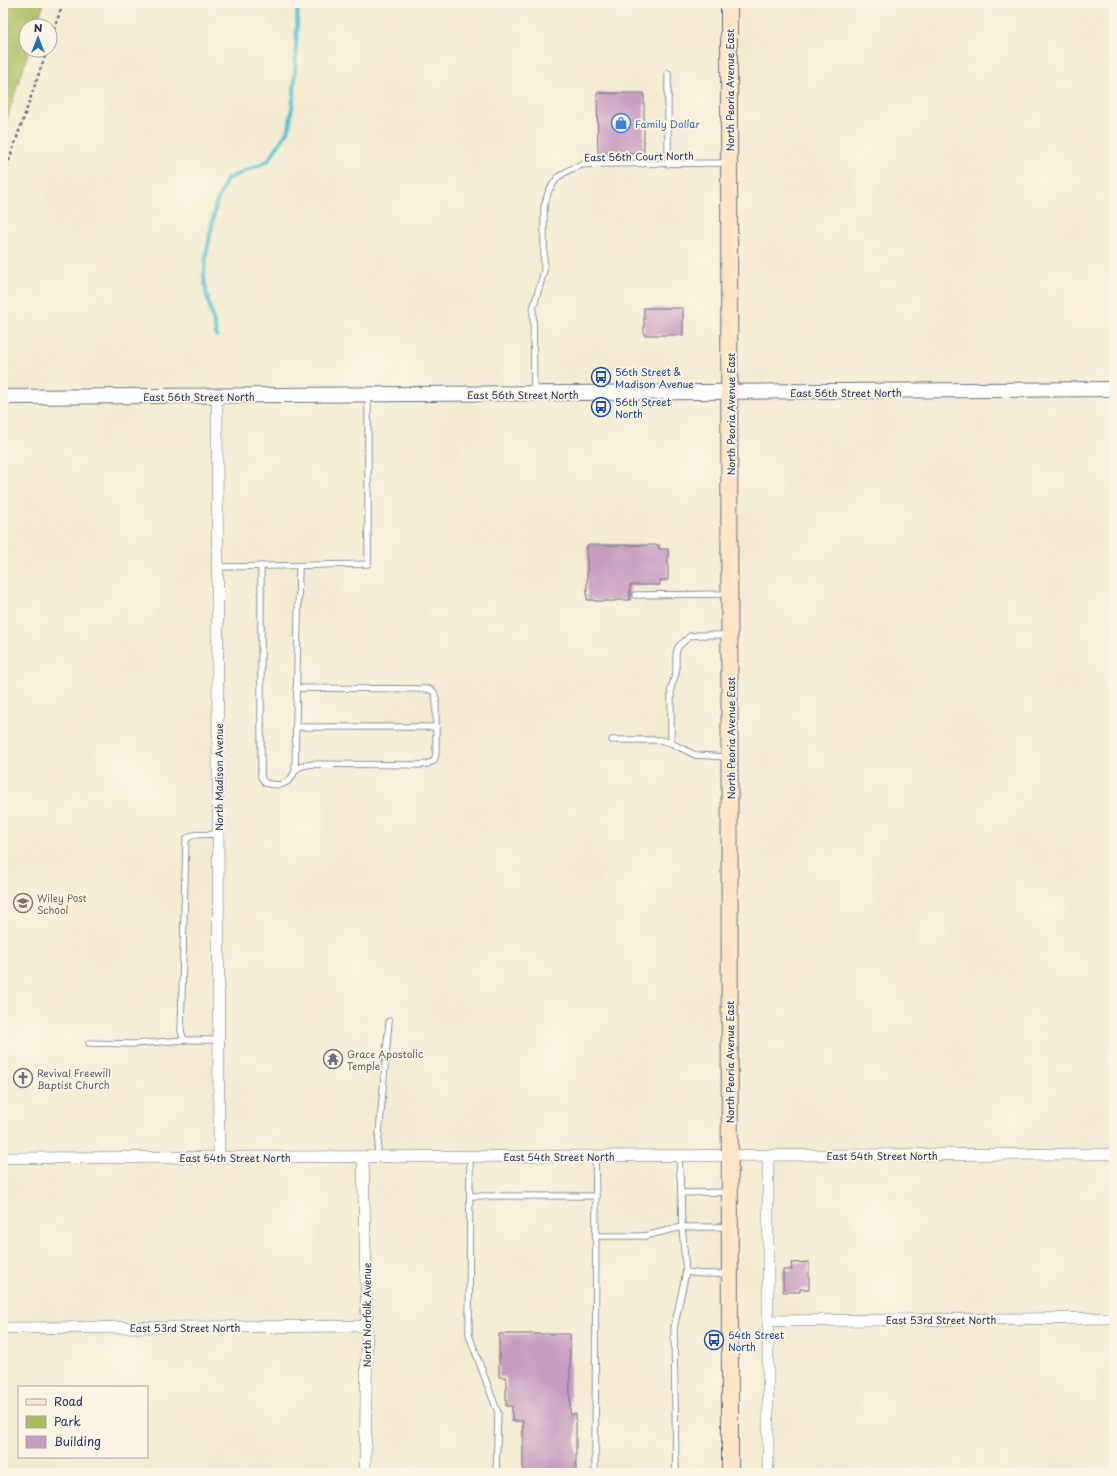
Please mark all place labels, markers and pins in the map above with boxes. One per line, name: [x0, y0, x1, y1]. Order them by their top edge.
shop icon: Family Dollar: [610, 112, 632, 134]
place label: Family Dollar: [635, 116, 700, 132]
place label: 56th Street & Madison Avenue: [615, 364, 694, 391]
bus stop icon: 56th Street & Madison Avenue: [590, 366, 612, 388]
place label: 56th Street North: [615, 394, 671, 421]
bus stop icon: 56th Street North: [590, 396, 612, 418]
place label: Wiley Post School: [37, 890, 87, 917]
school or university icon: Wiley Post School: [12, 892, 34, 914]
place label: Grace Apostolic Temple: [347, 1046, 423, 1073]
temple icon: Grace Apostolic Temple: [322, 1048, 344, 1070]
place label: Revival Freewill Baptist Church: [37, 1065, 111, 1092]
church icon: Revival Freewill Baptist Church: [12, 1067, 34, 1089]
place label: 54th Street North: [728, 1327, 784, 1354]
bus stop icon: 54th Street North: [703, 1329, 725, 1351]

